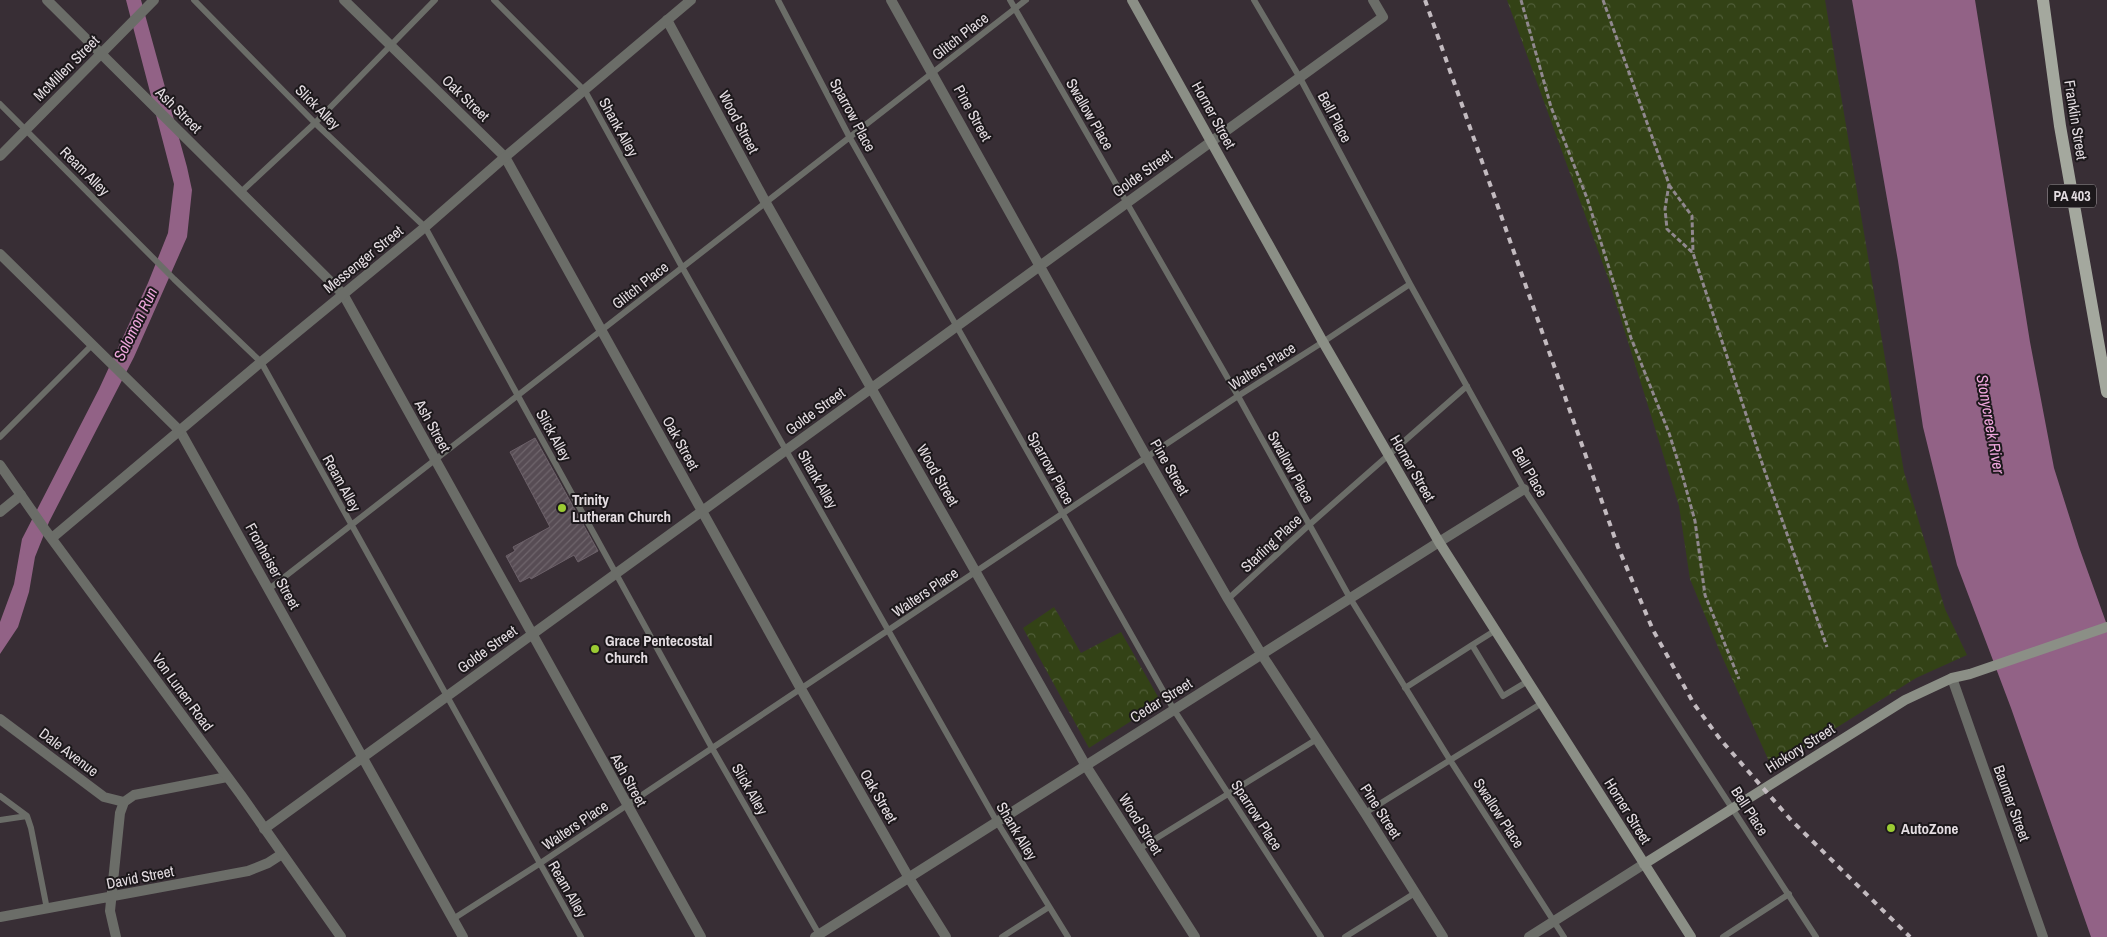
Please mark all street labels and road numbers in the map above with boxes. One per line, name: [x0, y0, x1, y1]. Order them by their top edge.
street label: Glitch Place: [927, 7, 993, 65]
street label: McMillen Street: [28, 30, 104, 106]
street label: Oak Street: [438, 70, 495, 126]
street label: Swallow Place: [1061, 74, 1119, 154]
street label: Sparrow Place: [825, 75, 881, 155]
street label: Horner Street: [1187, 78, 1241, 153]
street label: Franklin Street: [2059, 79, 2093, 162]
street label: Slick Alley: [291, 80, 346, 135]
street label: Pine Street: [949, 81, 997, 146]
street label: Ash Street: [151, 82, 207, 138]
street label: Wood Street: [714, 87, 765, 158]
street label: Bell Place: [1313, 88, 1357, 146]
street label: Shank Alley: [594, 94, 644, 161]
street label: Ream Alley: [56, 142, 115, 201]
street label: Golde Street: [1108, 144, 1177, 202]
road number: PA 403: [2048, 185, 2096, 208]
street label: Messenger Street: [319, 220, 408, 298]
street label: Glitch Place: [607, 256, 673, 314]
street label: Walters Place: [1224, 337, 1300, 395]
street label: Golde Street: [781, 382, 850, 440]
street label: Ash Street: [409, 395, 456, 457]
street label: Slick Alley: [531, 405, 577, 465]
street label: Oak Street: [658, 412, 705, 474]
street label: Swallow Place: [1263, 427, 1319, 507]
street label: Sparrow Place: [1022, 428, 1080, 508]
street label: Horner Street: [1385, 431, 1441, 506]
street label: Pine Street: [1146, 435, 1195, 499]
street label: Wood Street: [912, 440, 964, 510]
street label: Bell Place: [1507, 443, 1553, 501]
street label: Shank Alley: [793, 446, 844, 513]
street label: Ream Alley: [318, 451, 367, 516]
street label: Starling Place: [1236, 509, 1306, 577]
street label: Fronheiser Street: [241, 519, 306, 613]
street label: Walters Place: [888, 562, 962, 622]
street label: Golde Street: [453, 620, 522, 678]
street label: Von Lunen Road: [148, 649, 218, 735]
street label: Cedar Street: [1126, 672, 1197, 727]
street label: Hickory Street: [1761, 718, 1839, 778]
street label: Dale Avenue: [35, 723, 103, 781]
street label: Ash Street: [605, 749, 652, 811]
street label: Slick Alley: [727, 759, 774, 819]
street label: Baumer Street: [1989, 762, 2036, 844]
street label: Oak Street: [855, 765, 903, 827]
street label: Swallow Place: [1469, 774, 1529, 852]
street label: Horner Street: [1600, 774, 1657, 848]
street label: Sparrow Place: [1226, 776, 1288, 854]
street label: Pine Street: [1355, 779, 1407, 843]
street label: Bell Place: [1726, 782, 1774, 840]
street label: Wood Street: [1114, 790, 1168, 859]
street label: Walters Place: [538, 795, 612, 855]
street label: Shank Alley: [991, 798, 1043, 865]
street label: Ream Alley: [543, 857, 593, 922]
street label: David Street: [104, 860, 176, 894]

